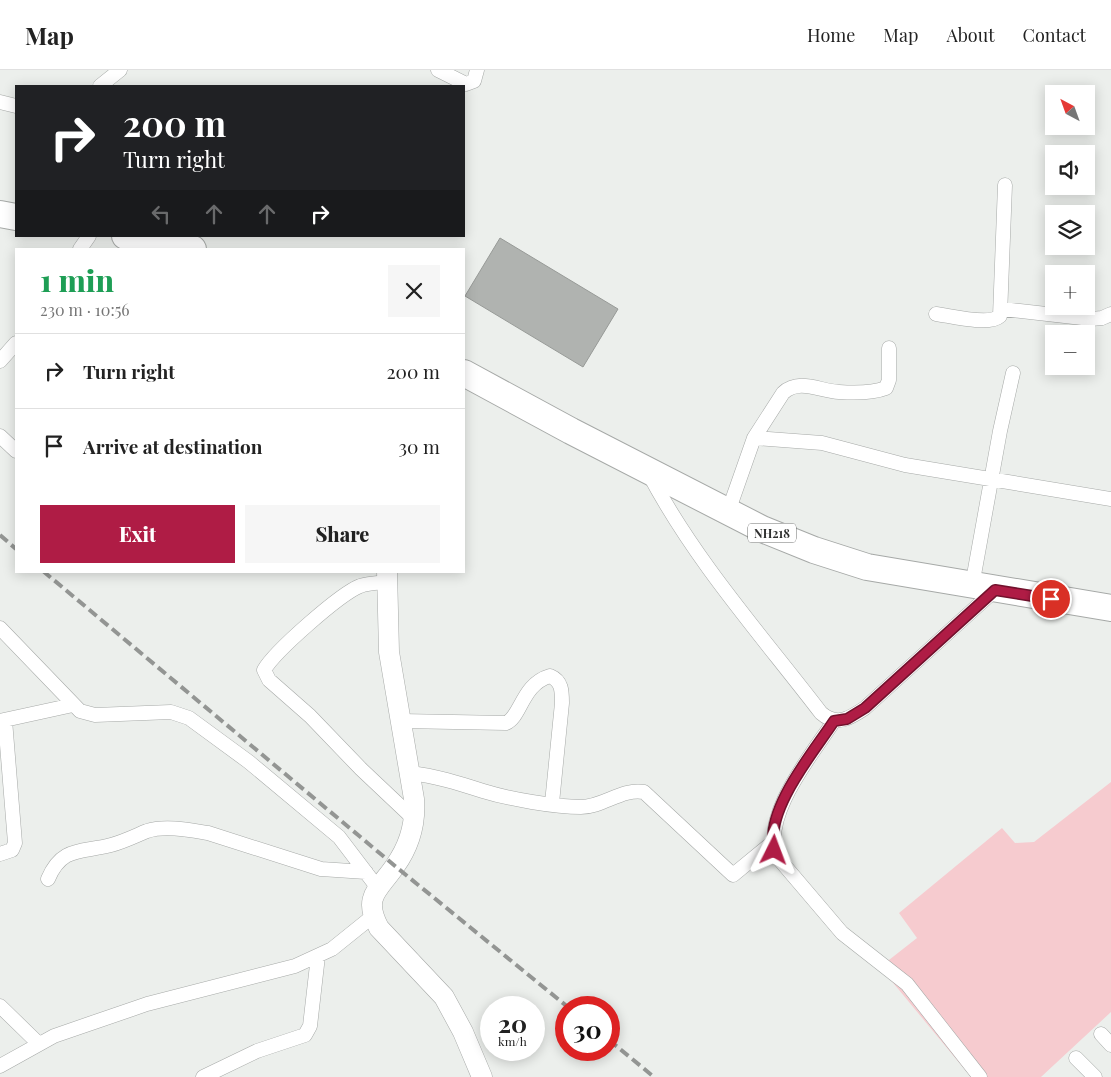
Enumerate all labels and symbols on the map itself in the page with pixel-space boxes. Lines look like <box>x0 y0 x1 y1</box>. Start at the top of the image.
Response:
north arrow <box>1045 85 1095 135</box>
road number: NH218 <box>748 523 796 542</box>
pin <box>1030 578 1072 620</box>
position arrow <box>747 823 799 875</box>
speed limit sign: 30 <box>555 996 620 1061</box>

